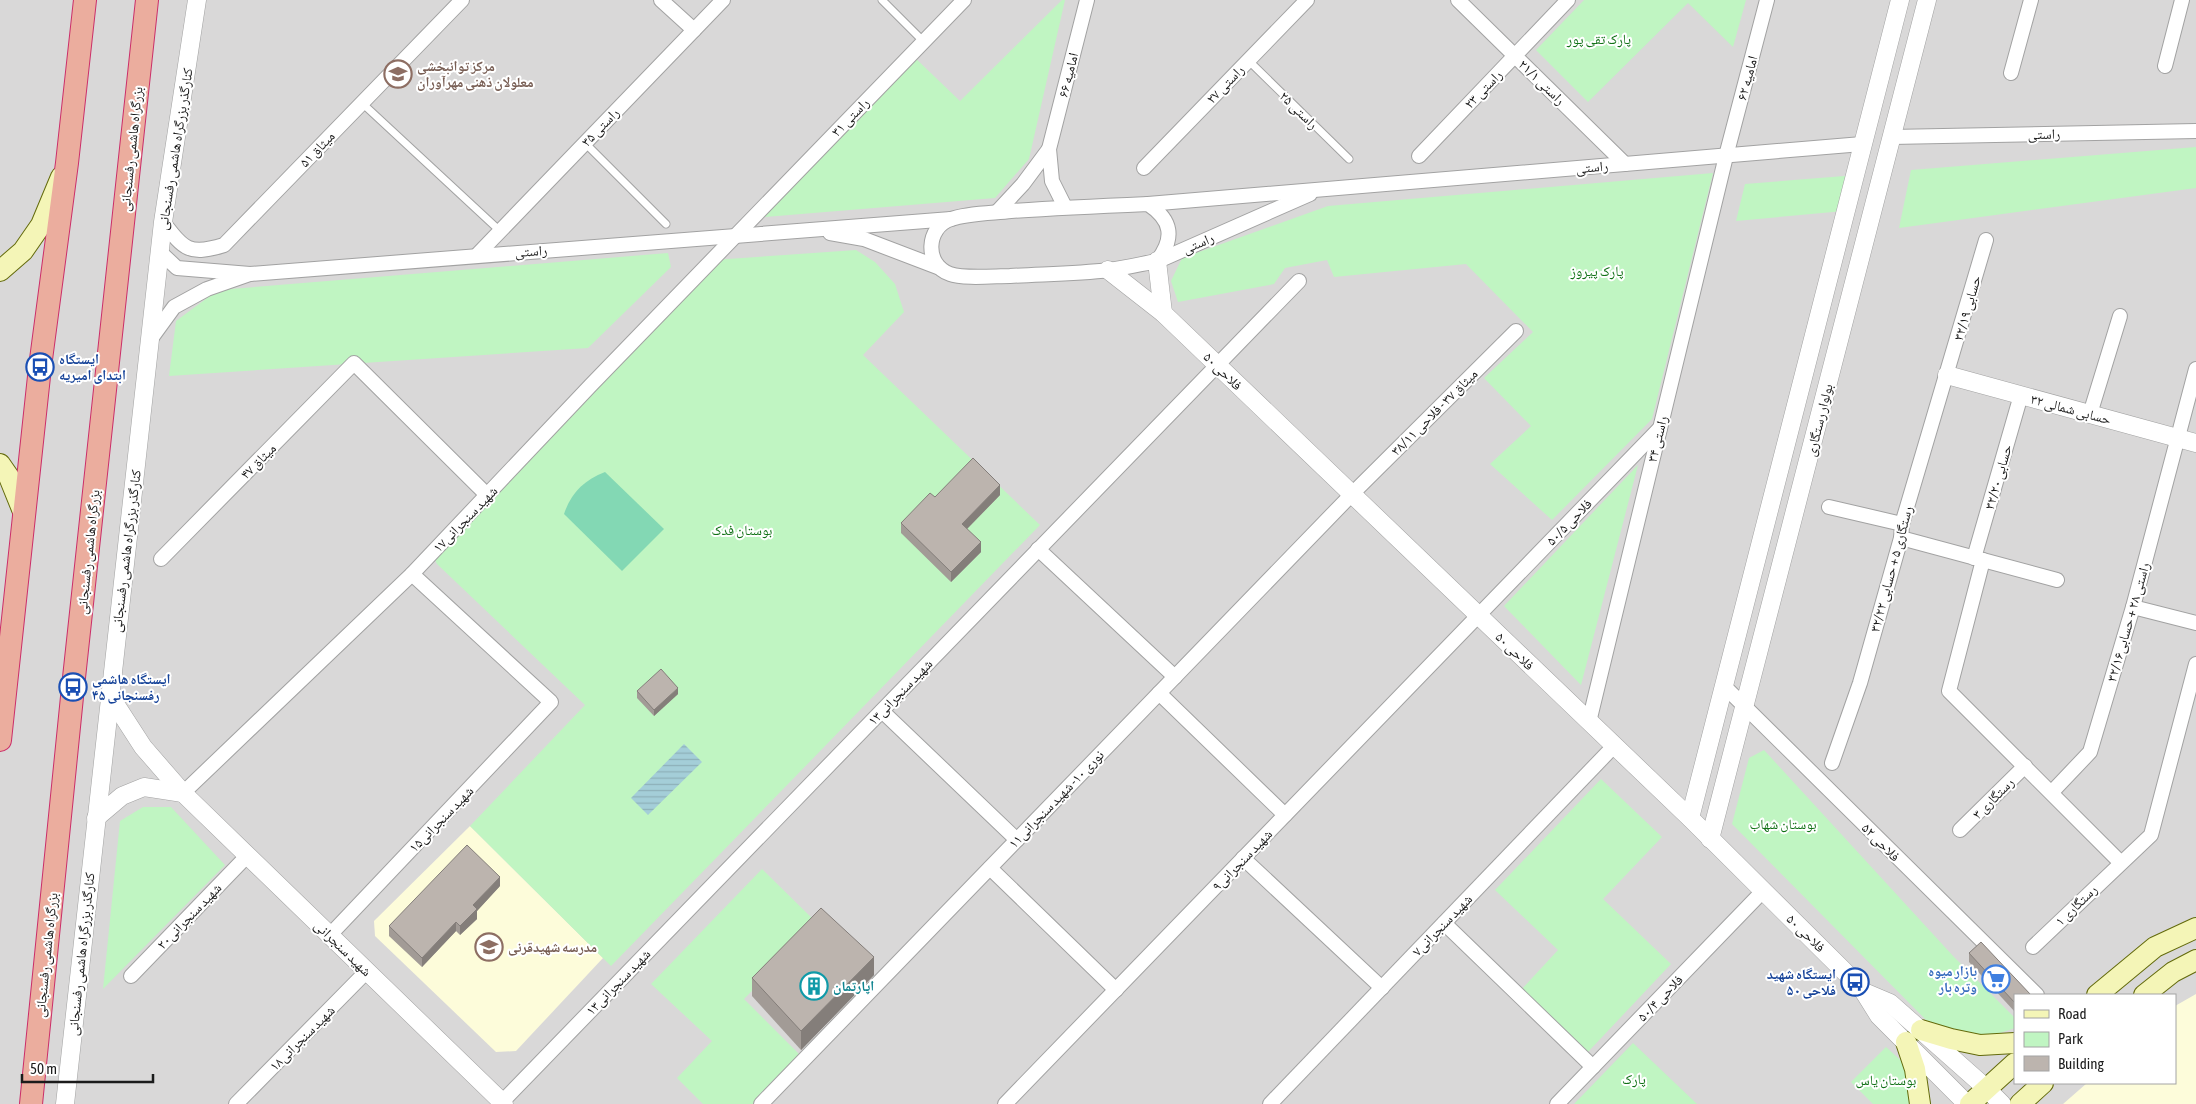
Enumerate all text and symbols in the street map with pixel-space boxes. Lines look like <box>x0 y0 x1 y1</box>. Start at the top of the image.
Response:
park label: پارک تقی پور <box>1566 31 1631 48</box>
street label: امامیه ۶۶ <box>1055 51 1081 99</box>
street label: امامیه ۶۲ <box>1733 54 1761 102</box>
street label: راستی ۲۱/۱ <box>1515 56 1568 109</box>
place label: مرکز توانبخشی معلولان ذهنی مهرآوران <box>417 58 534 91</box>
school or university icon: مرکز توانبخشی معلولان ذهنی مهرآوران <box>383 59 413 89</box>
street label: راستی ۲۷ <box>1203 61 1248 107</box>
street label: راستی ۲۳ <box>1461 66 1506 112</box>
street label: کنارگذر بزرگراه هاشمی رفسنجانی <box>154 67 197 231</box>
street label: بزرگراه هاشمی رفسنجانی <box>116 86 147 212</box>
street label: راستی ۲۵ <box>1276 88 1322 133</box>
street label: راستی ۳۱ <box>828 94 873 140</box>
street label: راستی ۳۵ <box>578 104 623 150</box>
street label: راستی <box>2028 126 2060 143</box>
street label: میثاق ۵۱ <box>296 128 339 171</box>
street label: راستی <box>1575 158 1609 177</box>
street label: راستی <box>1180 229 1217 258</box>
street label: راستی <box>514 242 548 261</box>
park label: پارک پیروز <box>1569 263 1624 280</box>
street label: حسابی ۳۲/۱۹ <box>1950 274 1985 343</box>
street label: فلاحی ۵۰ <box>1200 349 1246 394</box>
place label: ایستگاه ابتدای امیریه <box>59 351 126 384</box>
bus stop icon: ایستگاه ابتدای امیریه <box>25 352 55 382</box>
street label: میثاق ۳۷ - فلاحی ۳۸/۱۱ <box>1387 365 1481 459</box>
street label: بولوار رستگاری <box>1802 382 1837 458</box>
street label: حسابی شمالی ۳۲ <box>2029 391 2113 428</box>
street label: راستی ۳۴ <box>1644 414 1671 464</box>
street label: میثاق ۴۷ <box>237 440 280 483</box>
street label: حسابی ۳۲/۲۰ <box>1981 443 2016 512</box>
street label: کنارگذر بزرگراه هاشمی رفسنجانی <box>108 468 145 634</box>
street label: شهید سنجرانی۱۷ <box>429 483 501 556</box>
street label: بزرگراه هاشمی رفسنجانی <box>73 489 104 615</box>
street label: فلاحی ۵۰/۵ <box>1543 495 1596 549</box>
street label: رستگاری ۵ + حسابی ۳۲/۲۲ <box>1866 504 1917 634</box>
park label: بوستان فدک <box>712 522 773 539</box>
street label: راستی ۲۸ + حسابی۳۲/۱۶ <box>2103 561 2154 684</box>
street label: فلاحی ۵۰ <box>1492 629 1538 674</box>
street label: شهید سنجرانی۱۳ <box>864 656 936 729</box>
place label: ایستگاه هاشمی رفسنجانی ۴۵ <box>92 671 171 704</box>
bus stop icon: ایستگاه هاشمی رفسنجانی ۴۵ <box>58 672 88 702</box>
street label: نوری ۱۰- شهید سنجرانی۱۱ <box>1005 747 1108 852</box>
street label: رستگاری ۳ <box>1969 774 2018 823</box>
street label: شهید سنجرانی۱۵ <box>405 783 477 856</box>
park label: بوستان شهاب <box>1749 816 1817 833</box>
street label: فلاحی ۵۲ <box>1858 820 1904 865</box>
street label: شهید سنجرانی۹ <box>1209 826 1276 895</box>
street label: کنارگذر بزرگراه هاشمی رفسنجانی <box>64 871 99 1037</box>
street label: شهید سنجرانی۲۰ <box>153 880 225 953</box>
street label: رستگاری ۱ <box>2052 881 2101 930</box>
street label: شهید سنجرانی۷ <box>1409 891 1476 960</box>
street label: بزرگراه هاشمی رفسنجانی <box>31 892 62 1018</box>
street label: فلاحی ۵۰ <box>1783 911 1829 956</box>
street label: شهید سنجرانی <box>310 917 375 980</box>
school or university icon: مدرسه شهیدقرنی <box>474 932 504 962</box>
place label: مدرسه شهیدقرنی <box>508 939 597 956</box>
street label: شهید سنجرانی۱۳ <box>582 946 654 1019</box>
place label: بازار میوه وتره بار <box>1928 963 1977 996</box>
supermarket icon: بازار میوه وتره بار <box>1981 964 2011 994</box>
place label: ایستگاه شهید فلاحی ۵۰ <box>1767 966 1836 999</box>
bus stop icon: ایستگاه شهید فلاحی ۵۰ <box>1840 967 1870 997</box>
building icon: اپارتمان <box>799 971 829 1001</box>
street label: فلاحی ۵۰/۴ <box>1634 971 1687 1025</box>
place label: اپارتمان <box>833 978 874 995</box>
legend <box>2014 994 2176 1084</box>
street label: شهید سنجرانی۱۸ <box>266 1002 339 1075</box>
text: Road <box>2058 1005 2087 1022</box>
text: Park <box>2058 1030 2083 1047</box>
scale bar <box>22 1052 154 1084</box>
text: Building <box>2058 1055 2104 1072</box>
text: 50 m <box>30 1060 57 1077</box>
park label: پارک <box>1622 1071 1646 1088</box>
park label: بوستان یاس <box>1856 1072 1917 1089</box>

